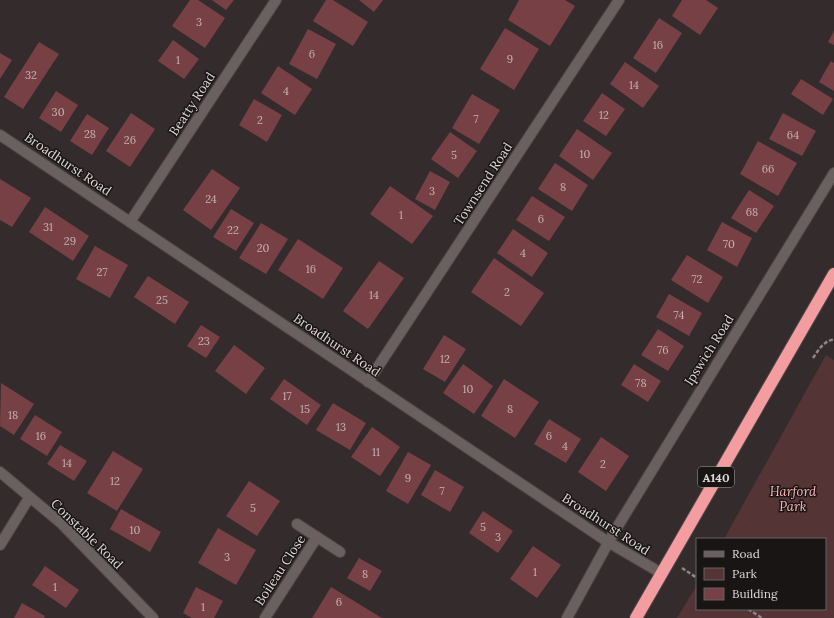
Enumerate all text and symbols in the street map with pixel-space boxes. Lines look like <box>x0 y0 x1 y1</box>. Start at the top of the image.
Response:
house number: 3 <box>196 15 202 29</box>
house number: 16 <box>653 38 663 52</box>
house number: 6 <box>309 47 315 61</box>
house number: 9 <box>507 52 513 66</box>
house number: 1 <box>176 53 180 67</box>
house number: 32 <box>25 68 37 82</box>
street label: Beatty Road <box>165 69 219 139</box>
house number: 14 <box>629 78 639 92</box>
house number: 4 <box>283 84 289 98</box>
house number: 30 <box>52 105 65 119</box>
house number: 12 <box>599 108 609 122</box>
house number: 7 <box>473 112 479 126</box>
house number: 2 <box>257 113 263 127</box>
house number: 28 <box>84 127 96 141</box>
house number: 64 <box>787 128 799 142</box>
street label: Broadhurst Road <box>21 129 115 200</box>
house number: 26 <box>124 133 136 147</box>
street label: Townsend Road <box>450 139 516 229</box>
house number: 10 <box>580 147 591 161</box>
house number: 5 <box>451 148 457 162</box>
house number: 66 <box>762 162 774 176</box>
house number: 8 <box>560 180 566 194</box>
house number: 3 <box>429 184 435 198</box>
house number: 24 <box>205 192 217 206</box>
house number: 68 <box>746 205 758 219</box>
house number: 1 <box>399 208 403 222</box>
house number: 6 <box>538 212 544 226</box>
house number: 31 <box>43 220 53 234</box>
house number: 22 <box>227 223 239 237</box>
house number: 29 <box>64 234 76 248</box>
house number: 70 <box>723 237 735 251</box>
house number: 20 <box>257 241 270 255</box>
house number: 4 <box>520 246 526 260</box>
house number: 16 <box>306 262 316 276</box>
house number: 27 <box>97 265 107 279</box>
house number: 72 <box>692 272 703 286</box>
house number: 2 <box>504 285 510 299</box>
house number: 14 <box>369 288 379 302</box>
house number: 25 <box>156 293 168 307</box>
house number: 74 <box>674 308 684 322</box>
street label: Broadhurst Road <box>290 310 384 381</box>
street label: Ipswich Road <box>681 311 738 389</box>
house number: 23 <box>198 334 210 348</box>
house number: 76 <box>657 343 669 357</box>
house number: 12 <box>440 352 450 366</box>
house number: 78 <box>635 376 647 390</box>
house number: 10 <box>463 382 474 396</box>
house number: 17 <box>282 389 292 403</box>
house number: 15 <box>300 402 310 416</box>
house number: 8 <box>507 402 513 416</box>
house number: 18 <box>8 408 18 422</box>
house number: 13 <box>336 420 346 434</box>
house number: 16 <box>36 429 46 443</box>
house number: 6 <box>546 429 552 443</box>
house number: 4 <box>562 439 568 453</box>
house number: 11 <box>372 445 380 459</box>
house number: 14 <box>62 456 72 470</box>
house number: 2 <box>600 457 606 471</box>
road number: A140 <box>698 467 734 487</box>
house number: 9 <box>405 471 411 485</box>
house number: 12 <box>110 474 120 488</box>
park label: Harford Park <box>770 483 817 515</box>
house number: 7 <box>439 484 445 498</box>
street label: Broadhurst Road <box>559 489 653 559</box>
street label: Constable Road <box>47 495 127 573</box>
house number: 5 <box>250 501 256 515</box>
house number: 5 <box>480 520 486 534</box>
house number: 10 <box>130 523 141 537</box>
house number: 3 <box>495 530 501 544</box>
street label: Boileau Close <box>251 531 309 609</box>
legend <box>696 538 826 610</box>
text: Road <box>732 546 760 561</box>
house number: 3 <box>224 550 230 564</box>
house number: 1 <box>533 565 537 579</box>
text: Park <box>732 566 758 581</box>
house number: 8 <box>362 567 368 581</box>
house number: 1 <box>53 580 57 594</box>
text: Building <box>732 586 778 601</box>
house number: 6 <box>336 595 342 609</box>
house number: 1 <box>201 600 205 614</box>

